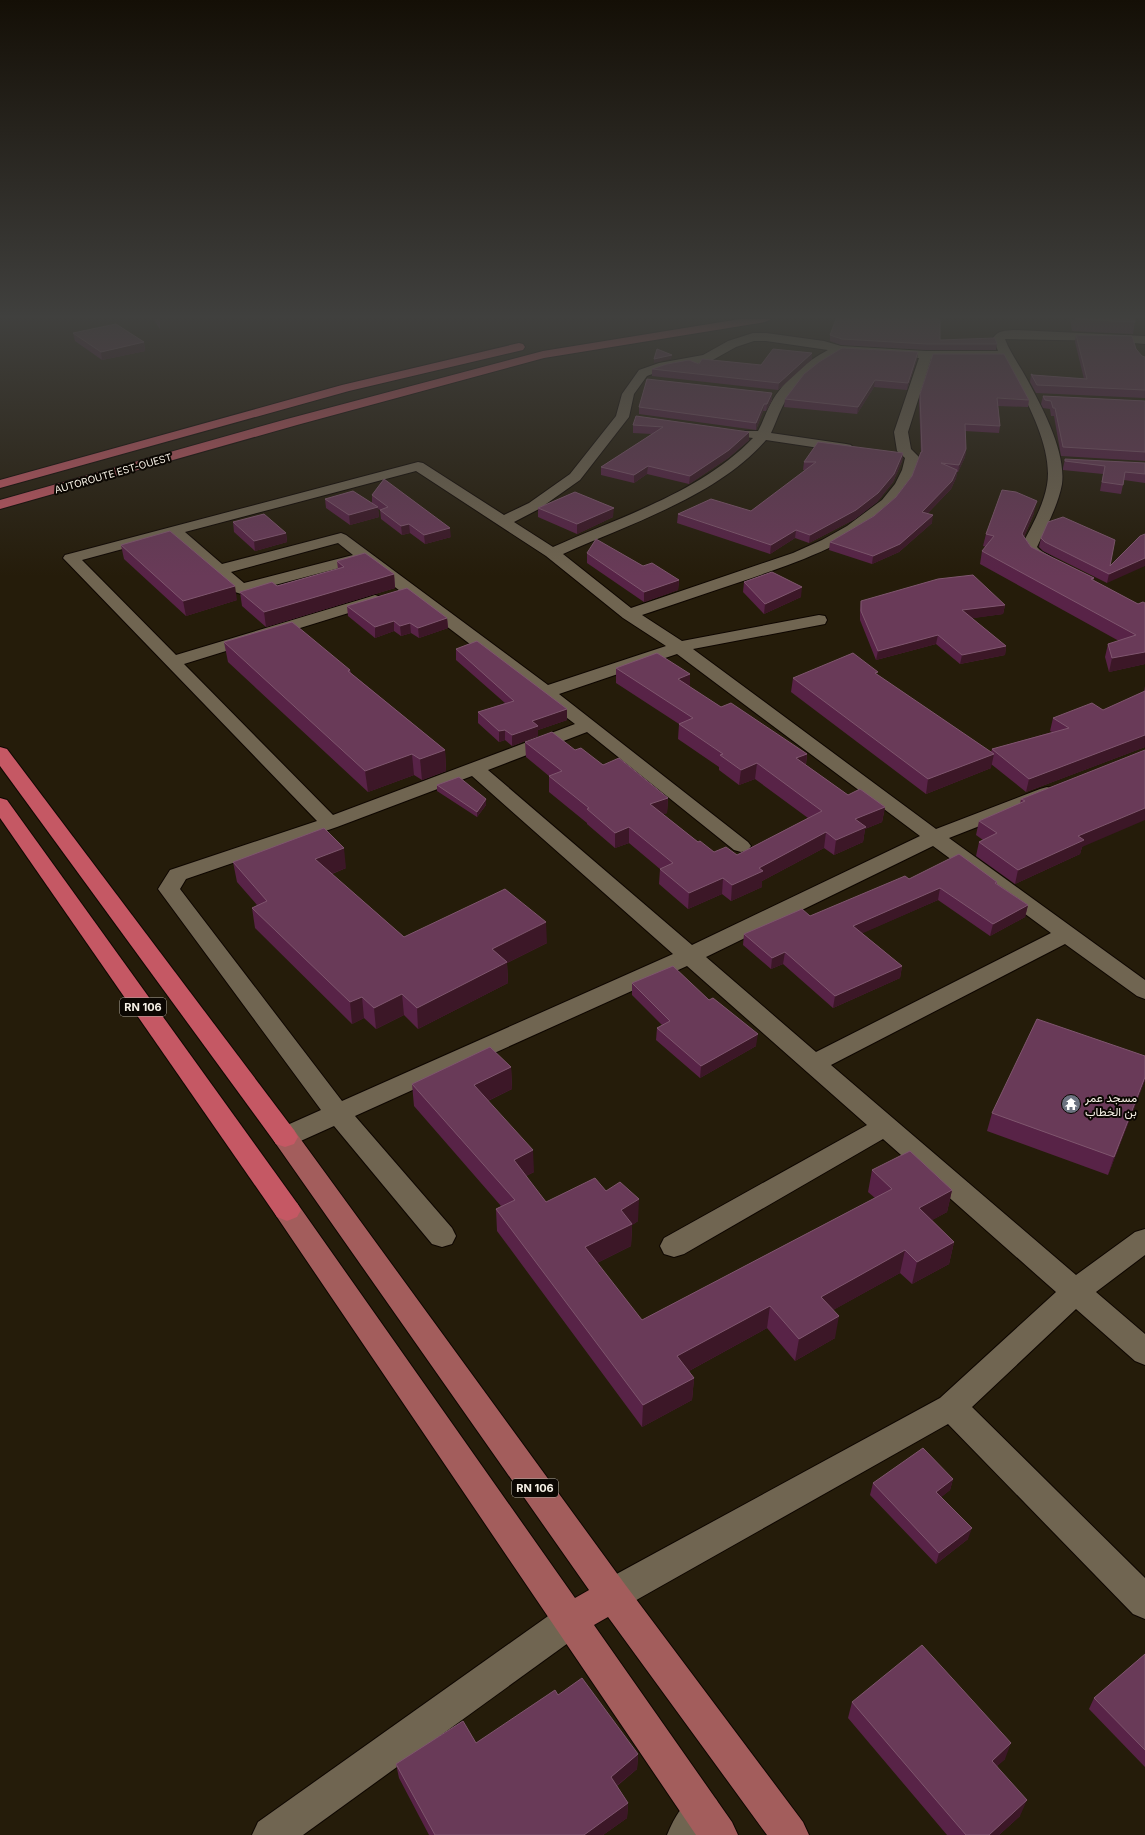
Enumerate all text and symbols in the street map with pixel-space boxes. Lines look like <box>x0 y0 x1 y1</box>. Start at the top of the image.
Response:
street label: AUTOROUTE EST-OUEST <box>53 450 173 496</box>
road number: RN 106 <box>120 998 166 1016</box>
place label: مسجد عمر بن الخطاب <box>1084 1090 1137 1120</box>
temple icon: مسجد عمر بن الخطاب <box>1060 1093 1082 1115</box>
road number: RN 106 <box>512 1479 558 1497</box>

